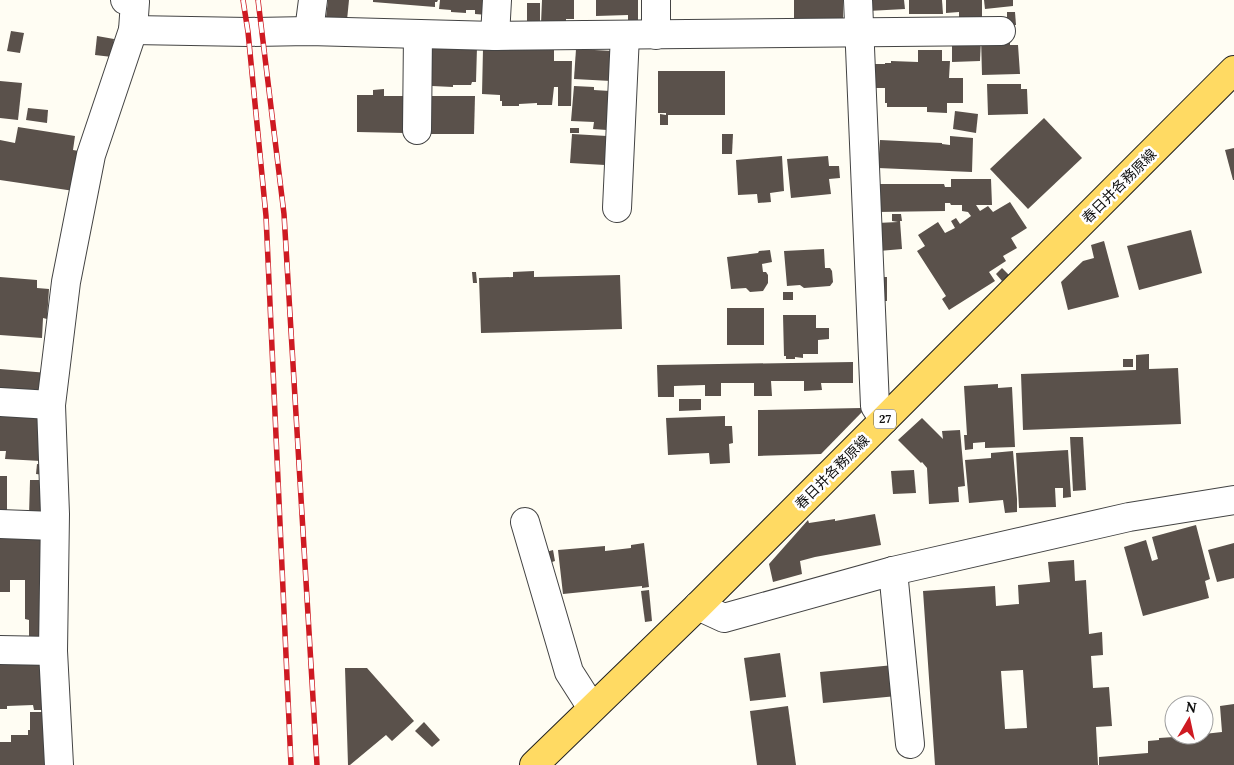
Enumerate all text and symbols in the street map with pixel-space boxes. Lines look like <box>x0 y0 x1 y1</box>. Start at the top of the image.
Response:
street label: 春日井各務原線 <box>1078 145 1160 227</box>
road number: 27 <box>874 409 896 428</box>
street label: 春日井各務原線 <box>791 431 873 513</box>
north arrow <box>1164 695 1214 745</box>
text: N <box>1184 697 1198 717</box>

